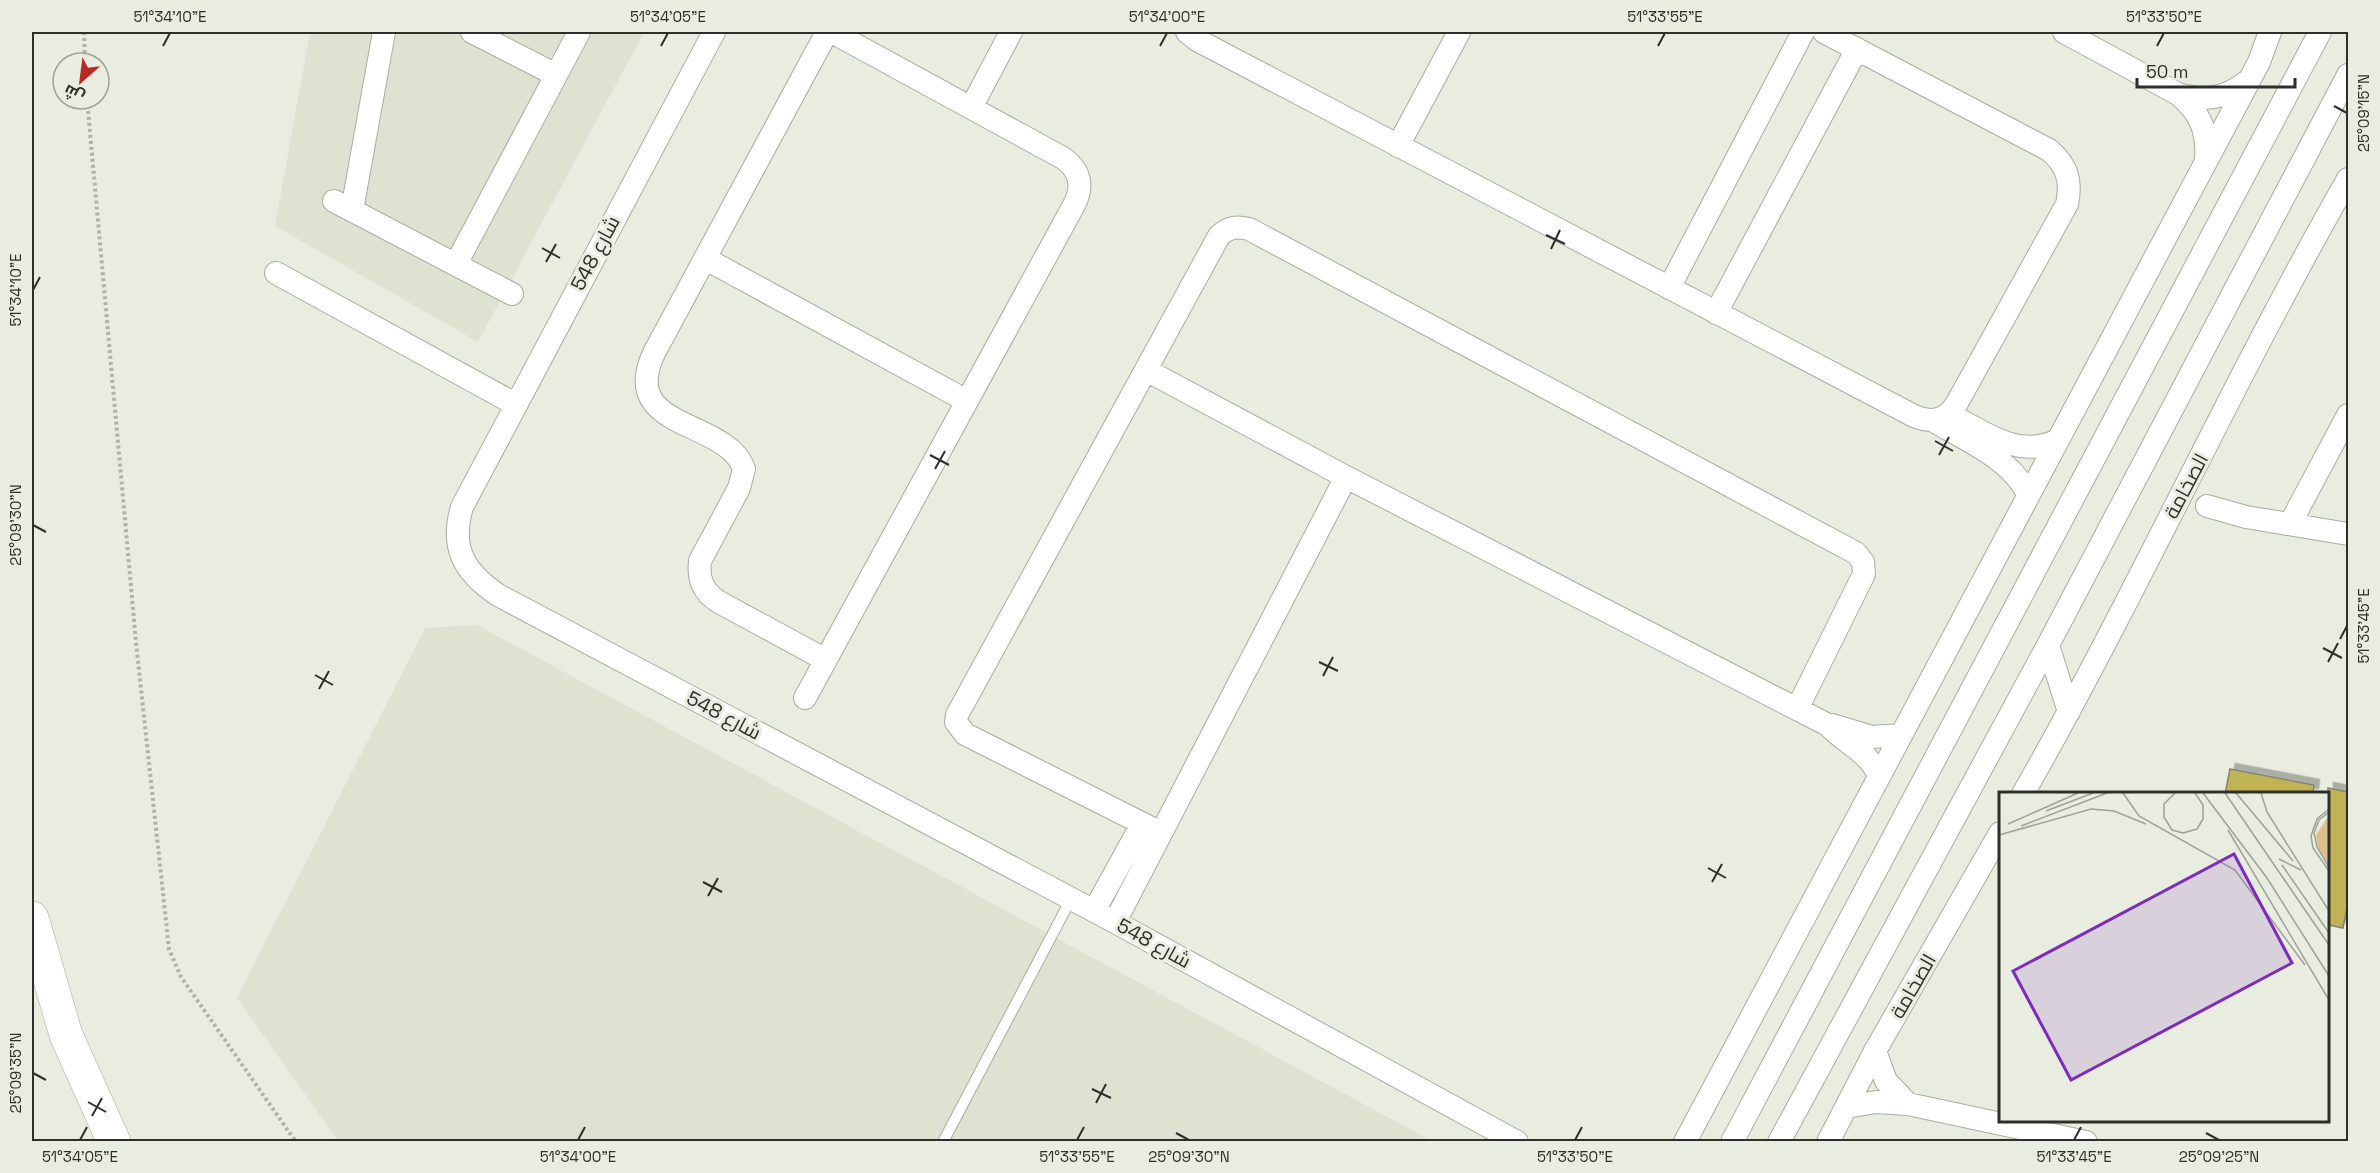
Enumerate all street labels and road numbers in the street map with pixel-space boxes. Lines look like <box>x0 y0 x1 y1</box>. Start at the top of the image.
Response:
street label: شارع 548 <box>565 211 626 295</box>
street label: الصخامة <box>2158 449 2214 523</box>
street label: شارع 548 <box>682 685 766 746</box>
street label: شارع 548 <box>1112 912 1196 975</box>
street label: الصخامة <box>1884 949 1942 1023</box>

